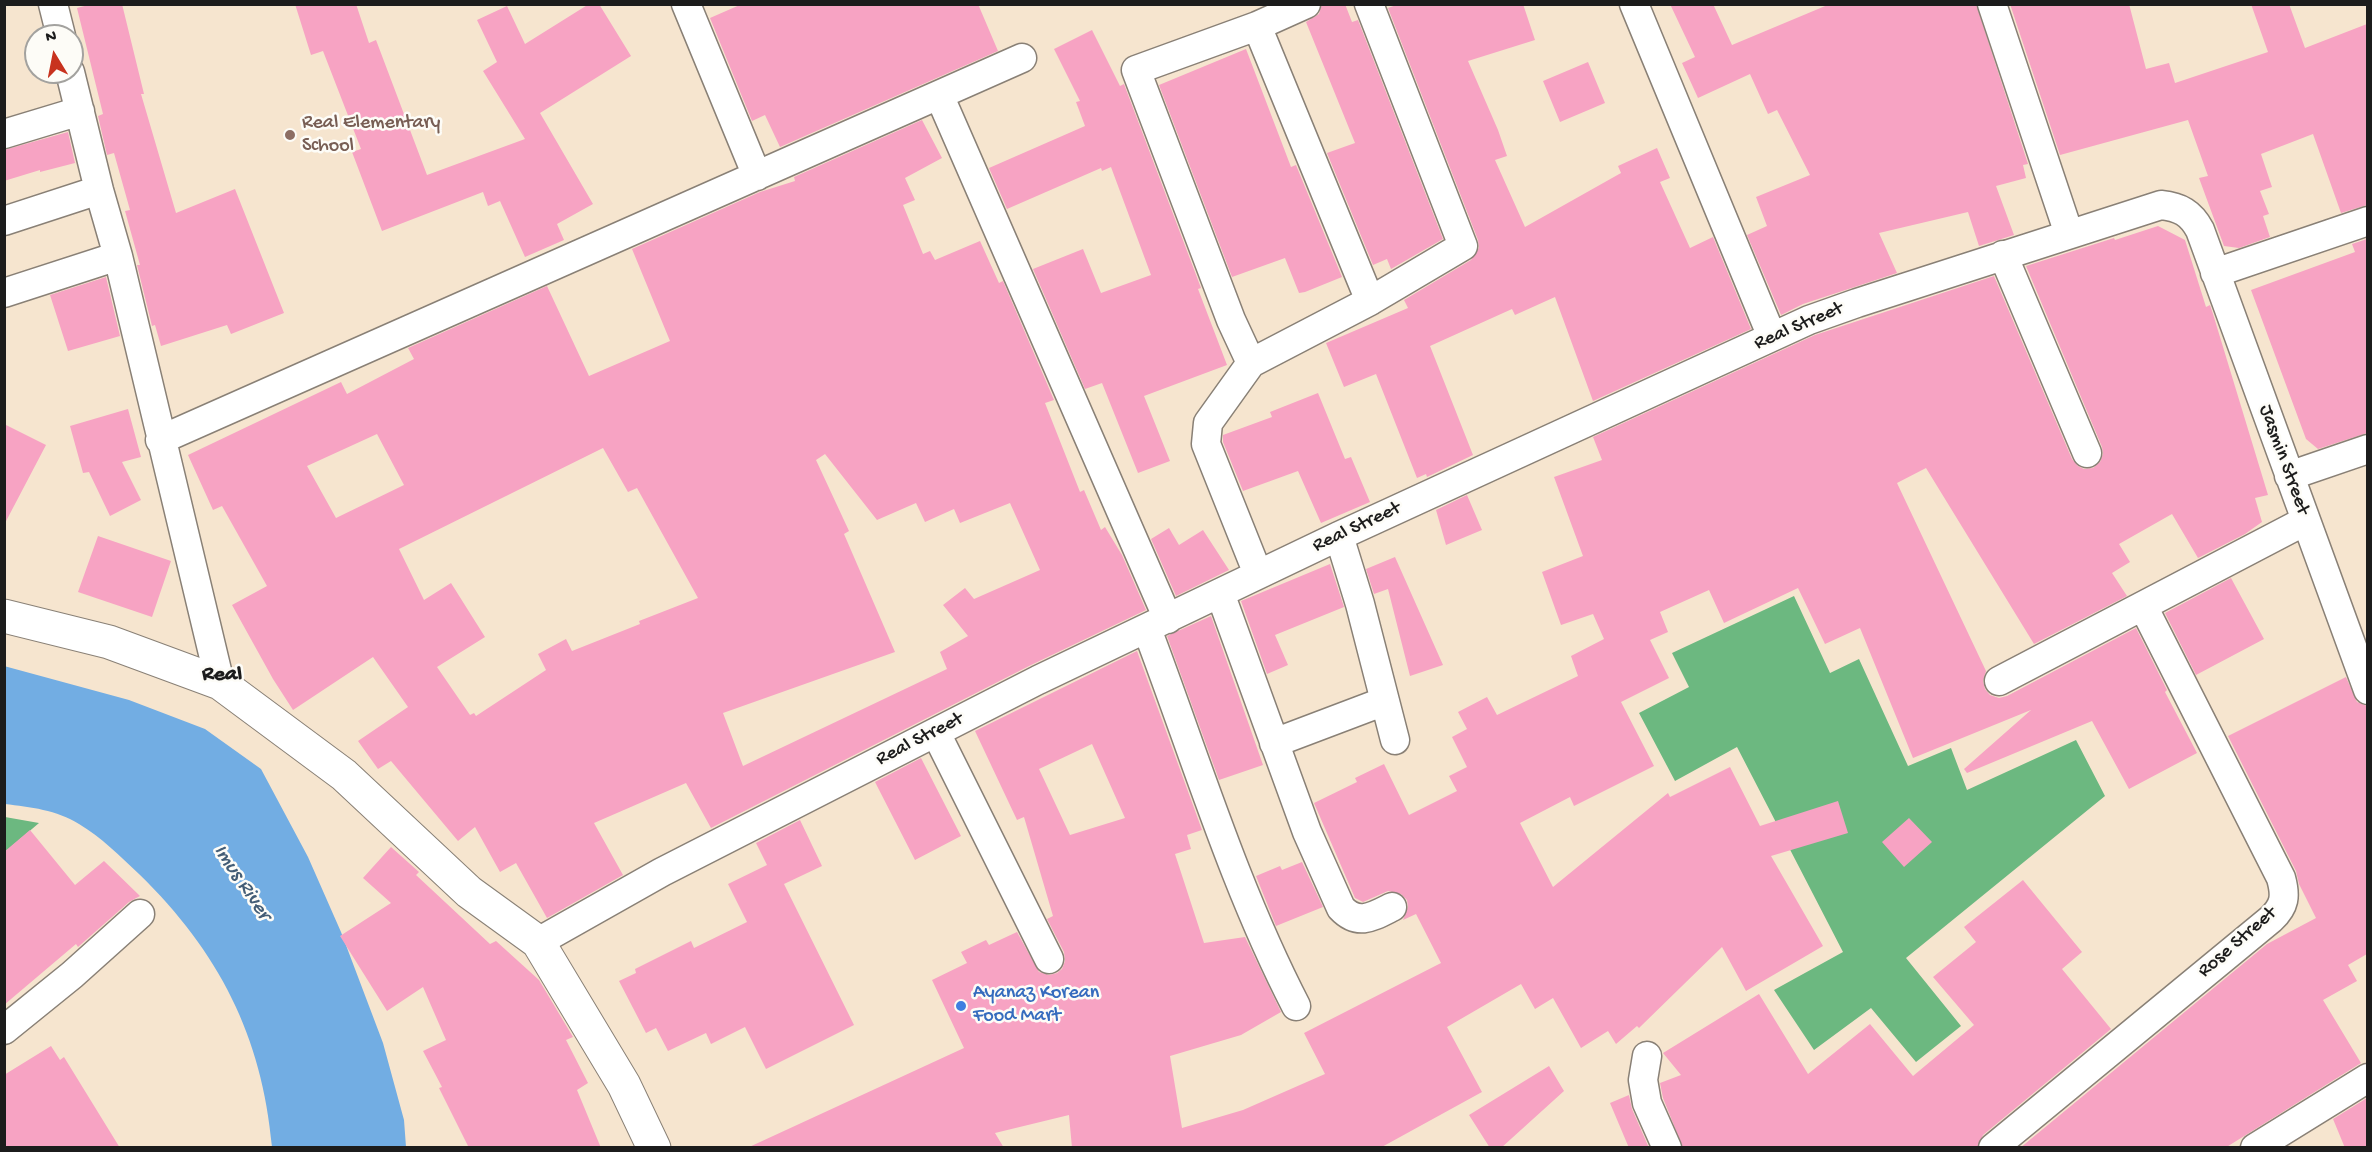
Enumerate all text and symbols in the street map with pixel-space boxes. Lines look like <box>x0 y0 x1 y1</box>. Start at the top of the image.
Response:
north arrow <box>24 24 84 84</box>
text: N <box>44 27 58 48</box>
place label: Real Elementary School <box>302 112 440 159</box>
marker: Real Elementary School <box>283 128 297 142</box>
street label: Real Street <box>1751 298 1847 356</box>
street label: Jasmin Street <box>2252 402 2314 518</box>
street label: Real Street <box>1309 497 1405 559</box>
district label: Real <box>202 663 242 689</box>
street label: Real Street <box>873 708 967 772</box>
water label: Imus River <box>207 840 275 926</box>
street label: Rose Street <box>2194 902 2282 984</box>
place label: Ayanaz Korean Food Mart <box>973 982 1099 1029</box>
marker: Ayanaz Korean Food Mart <box>954 999 968 1013</box>

